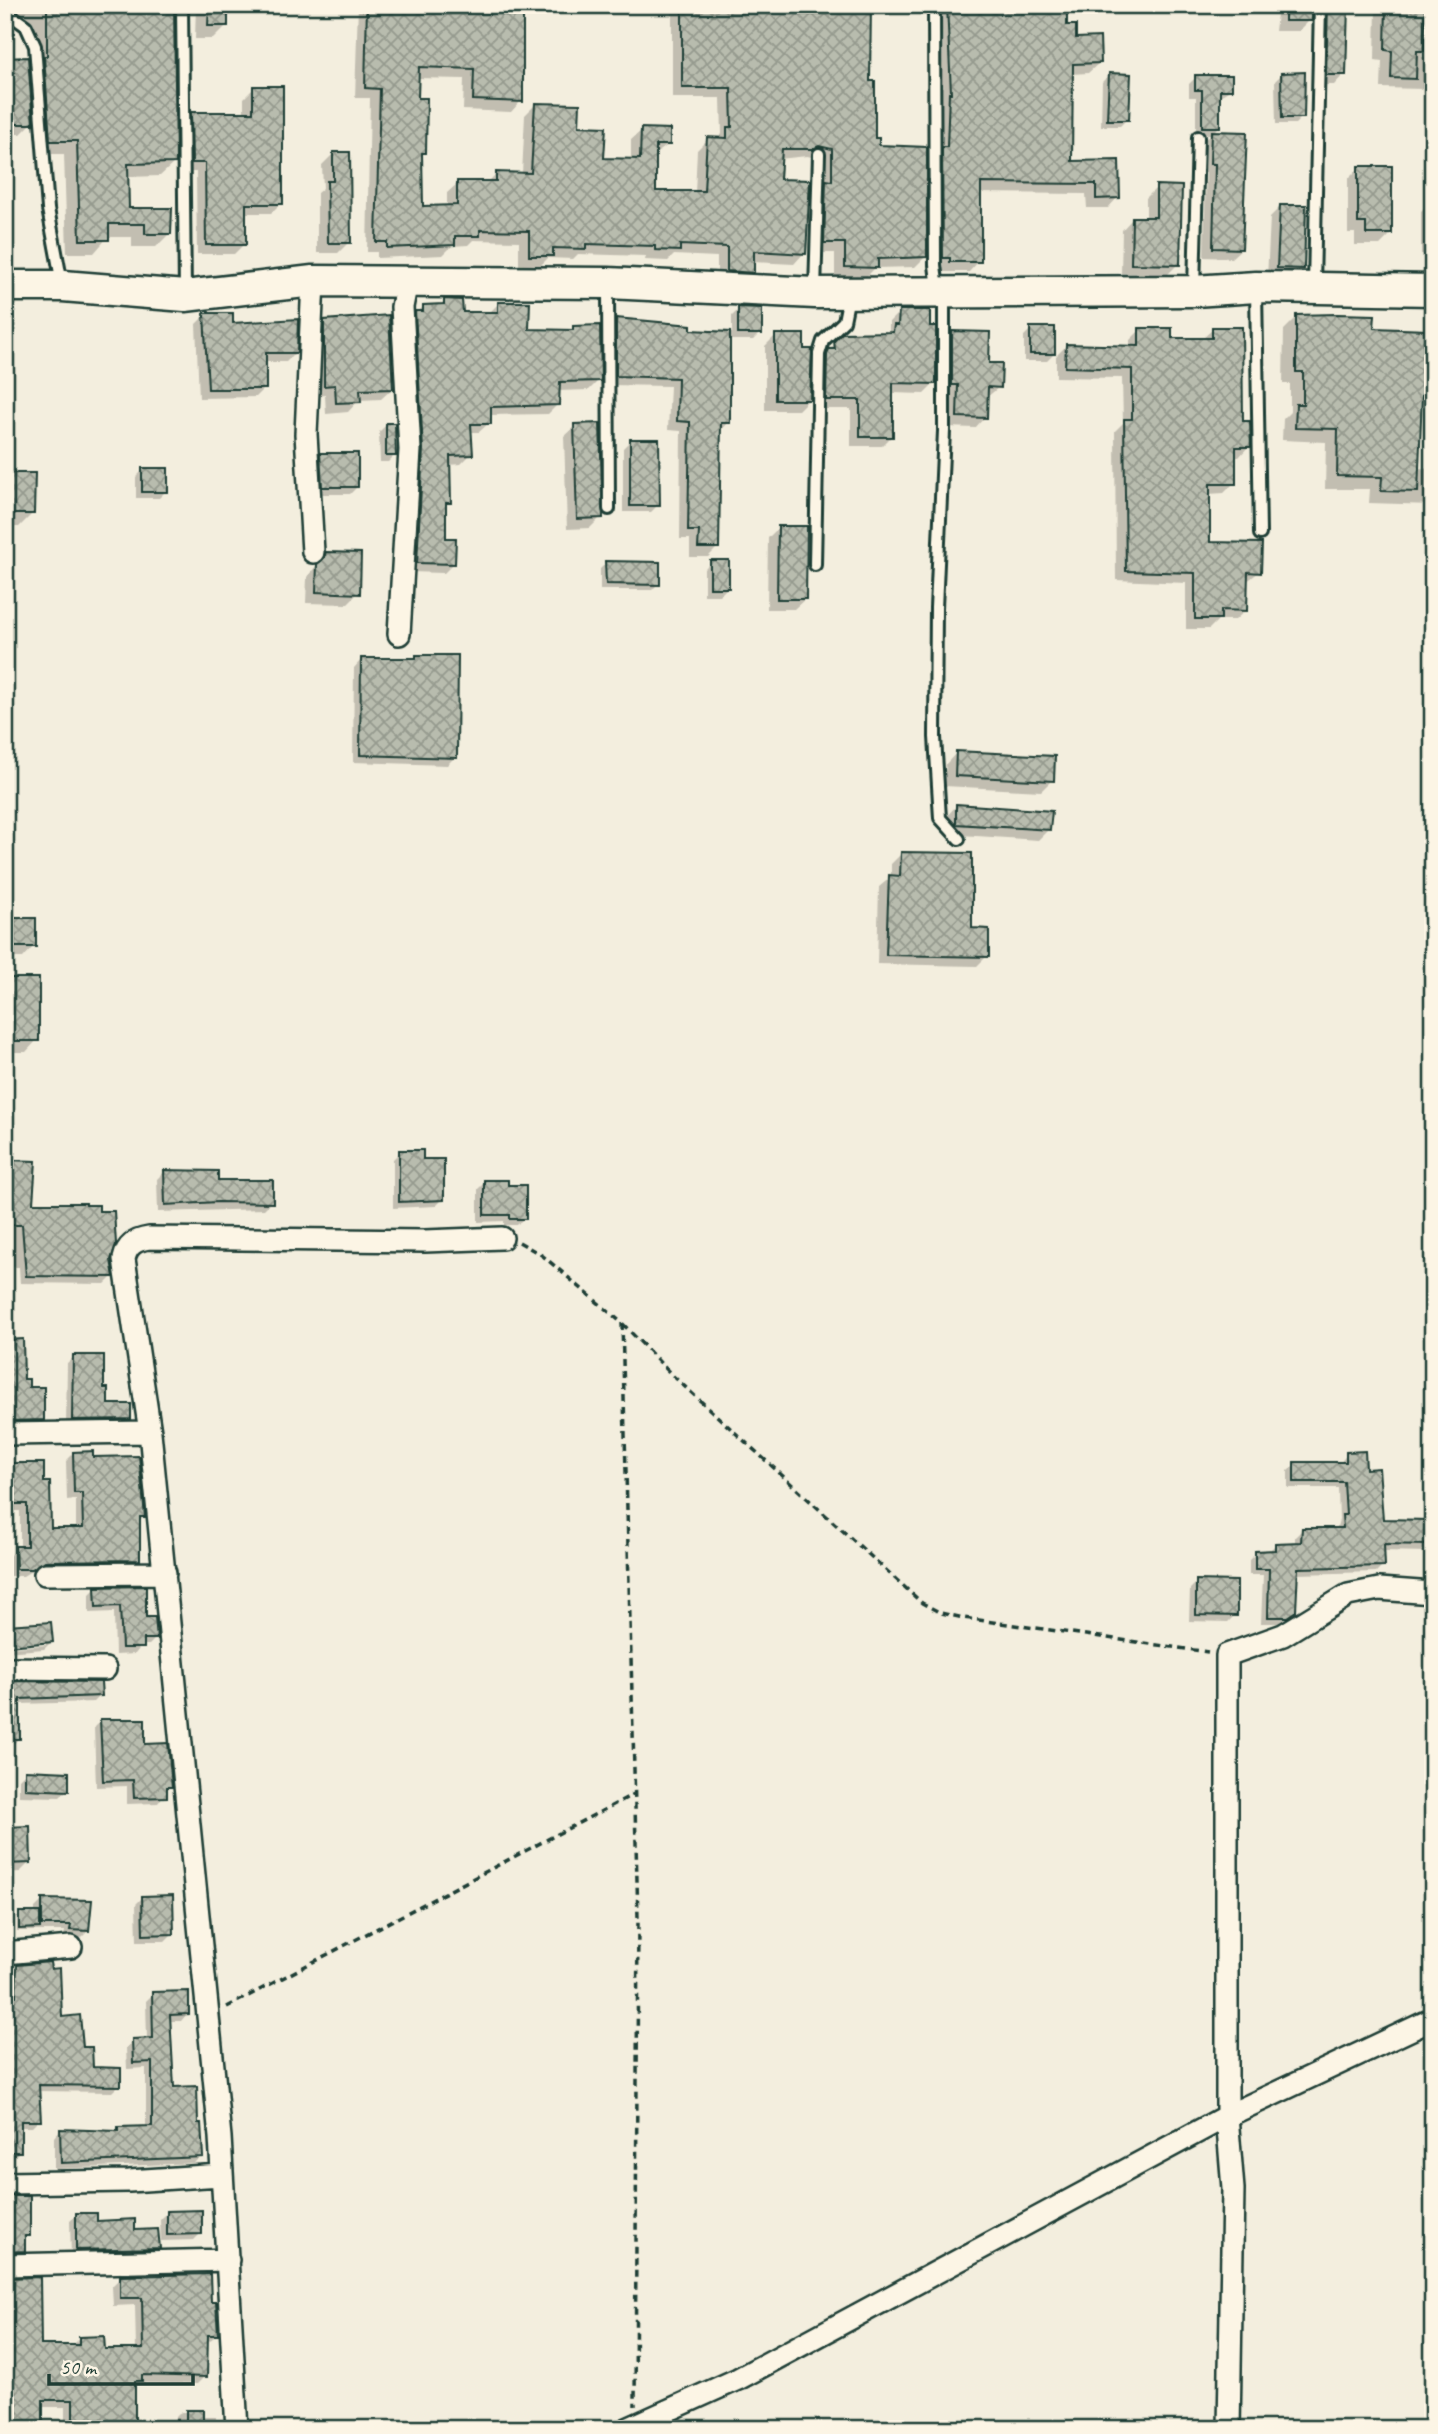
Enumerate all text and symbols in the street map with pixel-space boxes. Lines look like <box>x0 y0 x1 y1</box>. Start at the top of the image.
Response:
scale bar <box>49 2343 192 2387</box>
text: 50 m <box>60 2354 98 2380</box>

